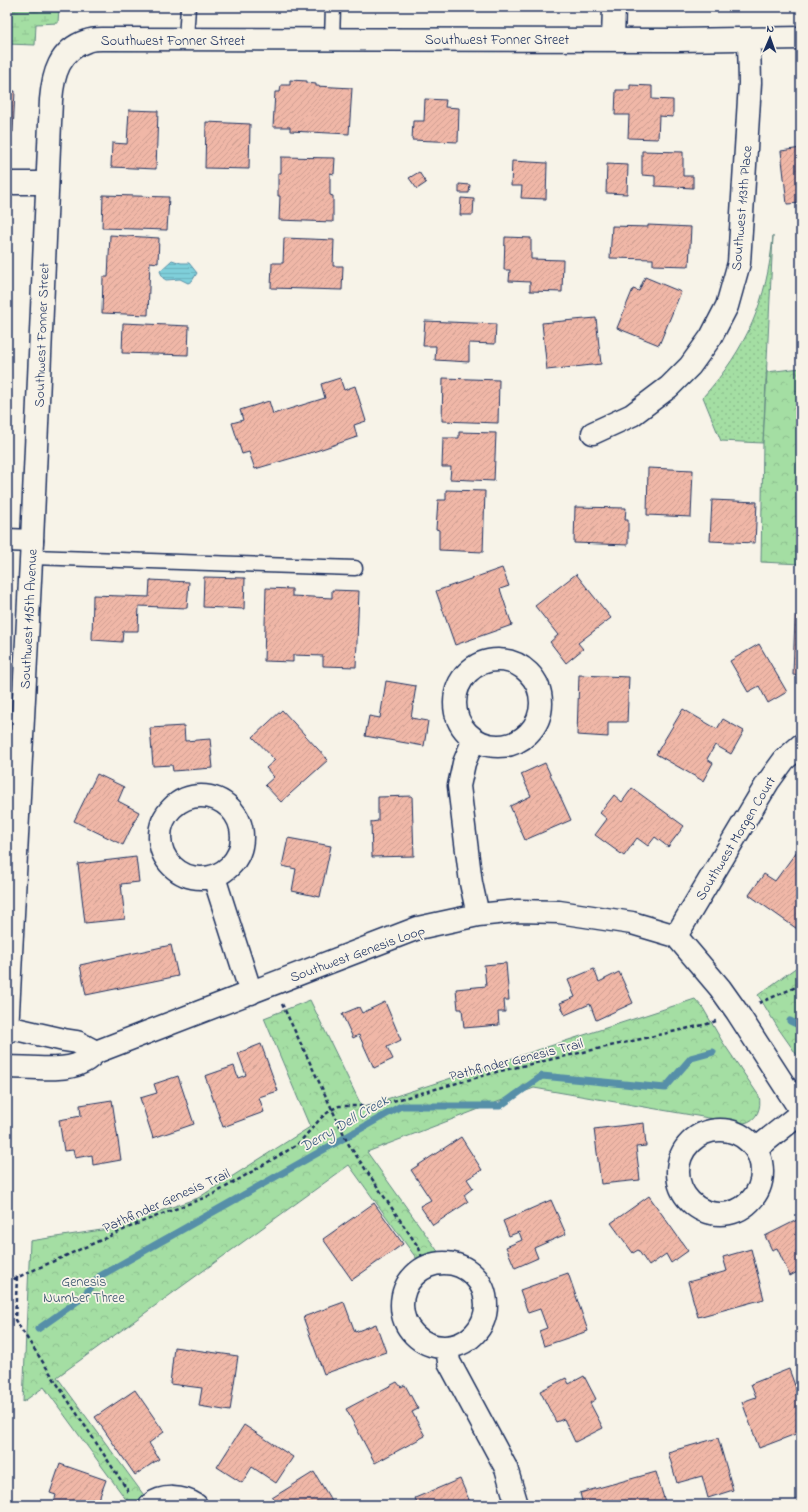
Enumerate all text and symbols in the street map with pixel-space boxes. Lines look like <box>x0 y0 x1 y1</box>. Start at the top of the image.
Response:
north arrow <box>750 18 790 58</box>
text: N <box>766 21 774 37</box>
street label: Southwest Fonner Street <box>425 30 570 51</box>
street label: Southwest Fonner Street <box>101 31 246 52</box>
street label: Southwest 113th Place <box>727 144 758 272</box>
street label: Southwest Fonner Street <box>29 262 56 408</box>
street label: Southwest 115th Avenue <box>15 548 44 690</box>
street label: Southwest Morgen Court <box>691 772 783 905</box>
street label: Southwest Genesis Loop <box>287 920 428 989</box>
street label: Pathfinder Genesis Trail <box>447 1034 586 1087</box>
water label: Derry Dell Creek <box>296 1089 394 1159</box>
street label: Pathfinder Genesis Trail <box>100 1164 234 1239</box>
park label: Genesis Number Three <box>43 1272 125 1309</box>

